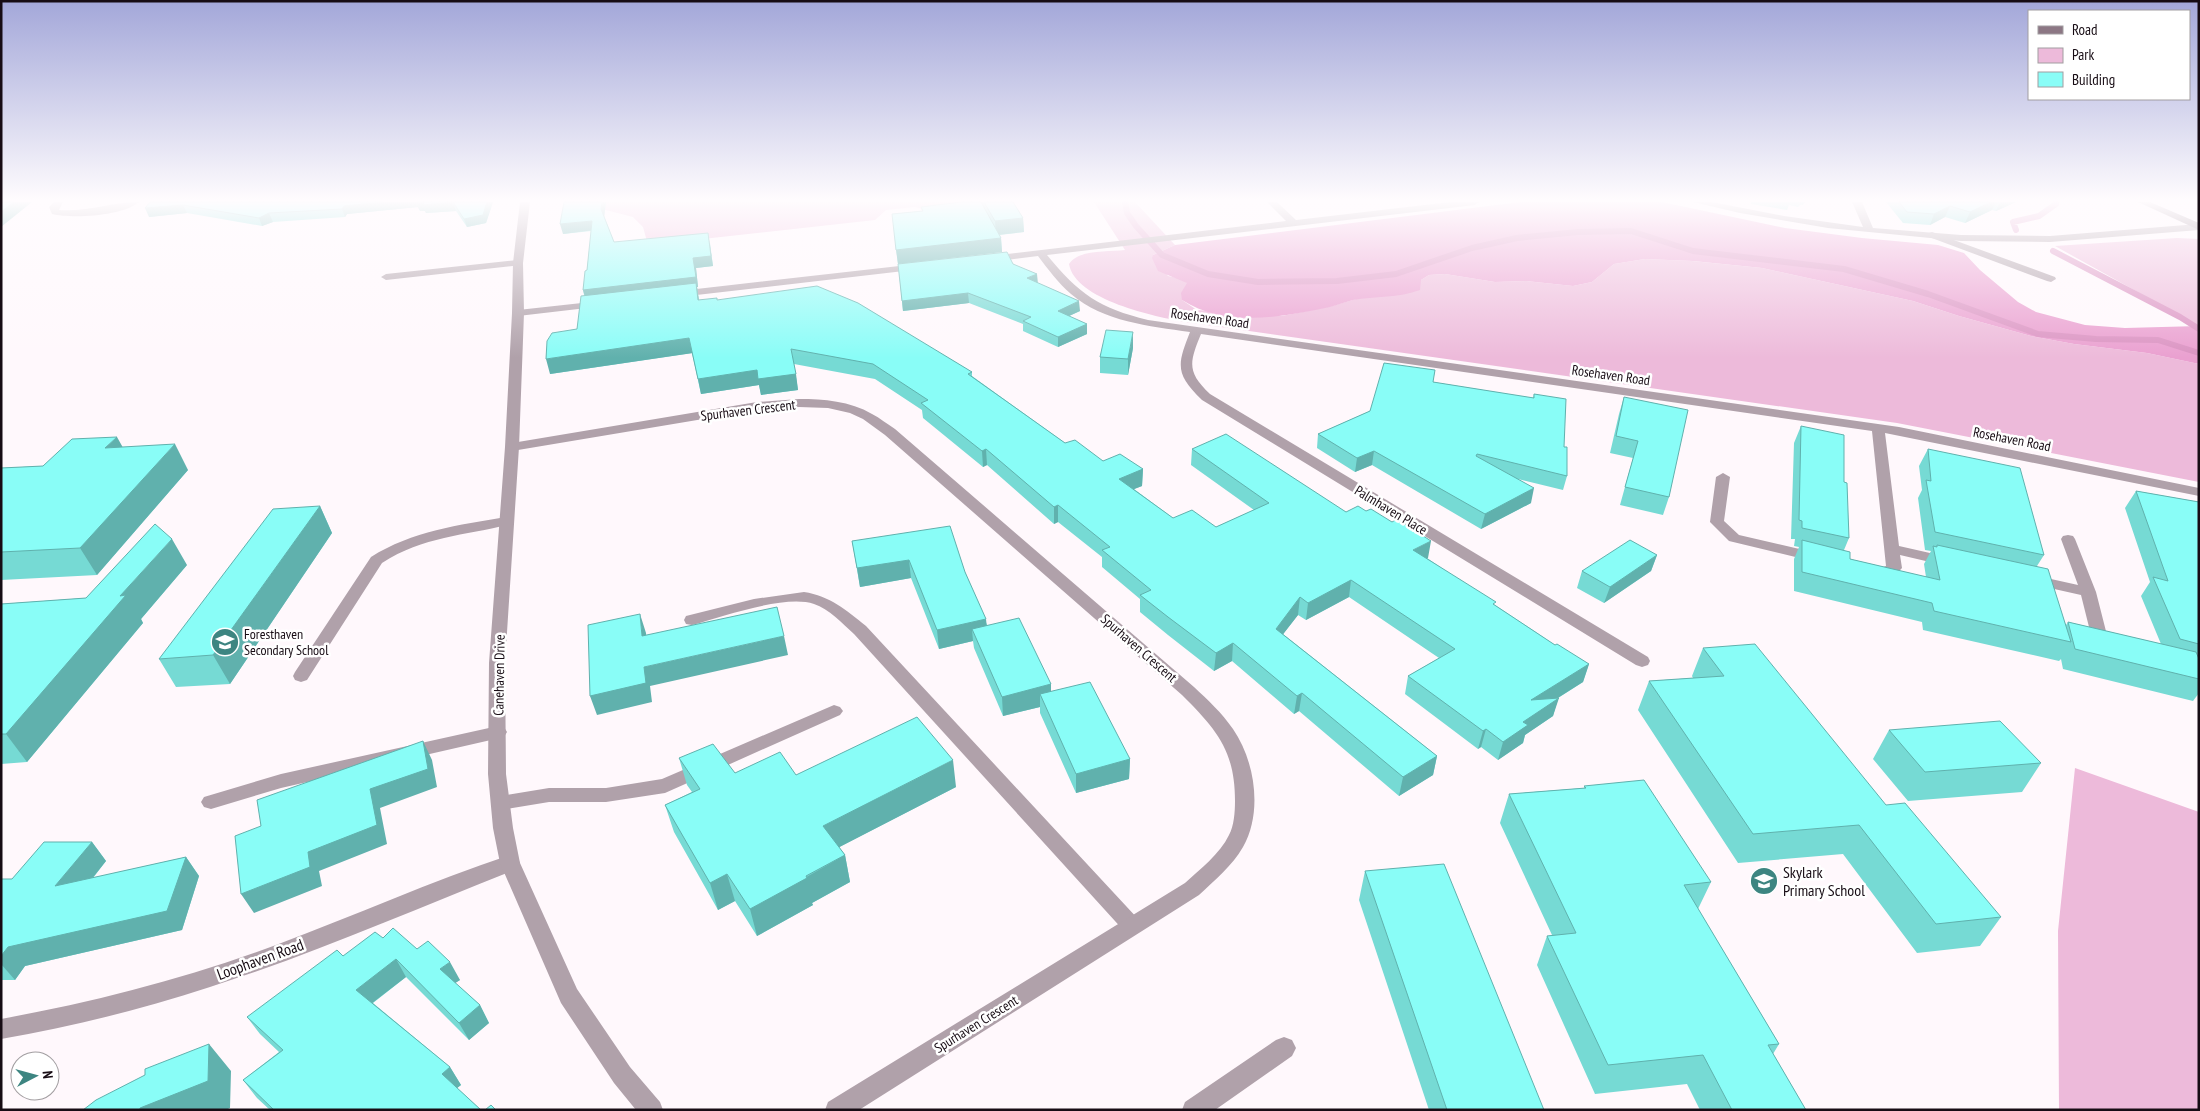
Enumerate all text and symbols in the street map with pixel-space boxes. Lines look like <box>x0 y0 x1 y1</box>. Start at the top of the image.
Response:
legend <box>2028 10 2190 100</box>
text: Road <box>2072 20 2098 39</box>
text: Park <box>2072 45 2094 64</box>
text: Building <box>2072 70 2115 89</box>
street label: Rosehaven Road <box>1170 304 1250 332</box>
street label: Rosehaven Road <box>1571 361 1651 389</box>
street label: Spurhaven Crescent <box>700 395 796 425</box>
street label: Rosehaven Road <box>1972 423 2052 455</box>
street label: Palmhaven Place <box>1351 481 1431 539</box>
street label: Spurhaven Crescent <box>1097 610 1181 686</box>
place label: Foresthaven Secondary School <box>244 625 329 659</box>
school or university icon: Foresthaven Secondary School <box>210 627 240 657</box>
street label: Canehaven Drive <box>489 634 509 716</box>
place label: Skylark Primary School <box>1783 862 1865 900</box>
school or university icon: Skylark Primary School <box>1749 866 1779 896</box>
street label: Loophaven Road <box>214 934 306 984</box>
street label: Spurhaven Crescent <box>931 991 1021 1057</box>
north arrow <box>10 1051 60 1101</box>
text: N <box>39 1070 57 1079</box>

